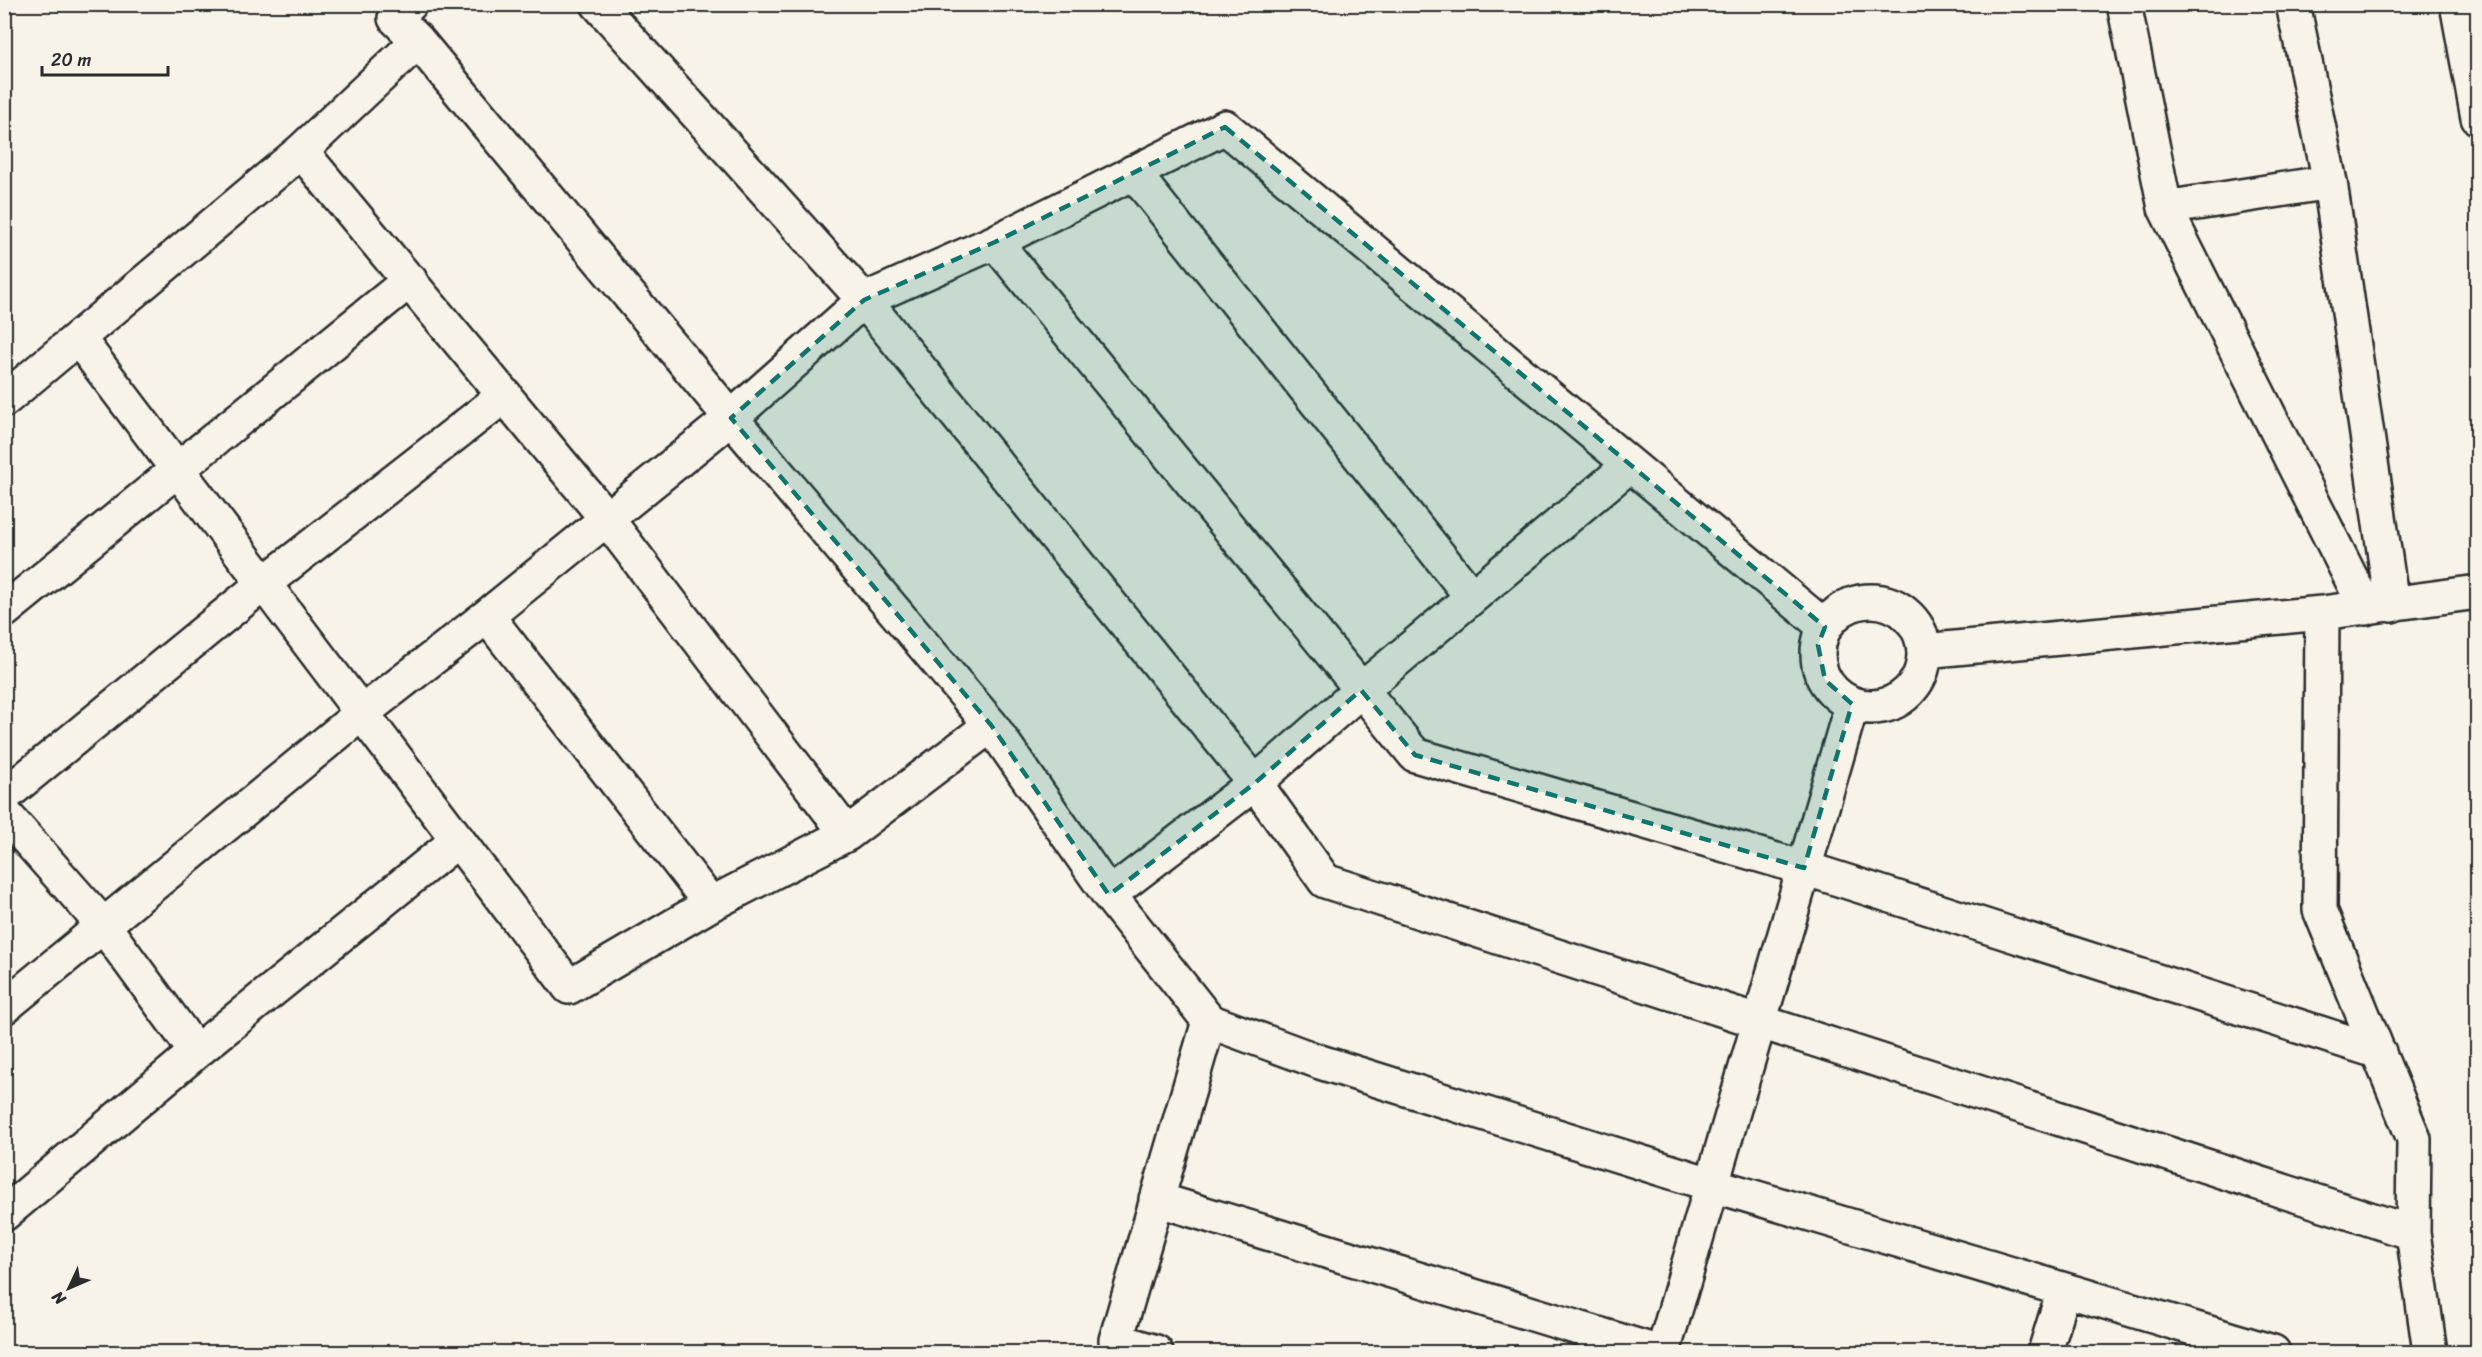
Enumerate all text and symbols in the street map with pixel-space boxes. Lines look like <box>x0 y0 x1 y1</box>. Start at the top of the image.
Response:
scale bar <box>42 39 168 77</box>
text: 20 m <box>51 44 91 76</box>
north arrow <box>39 1258 99 1318</box>
text: N <box>44 1283 74 1313</box>

